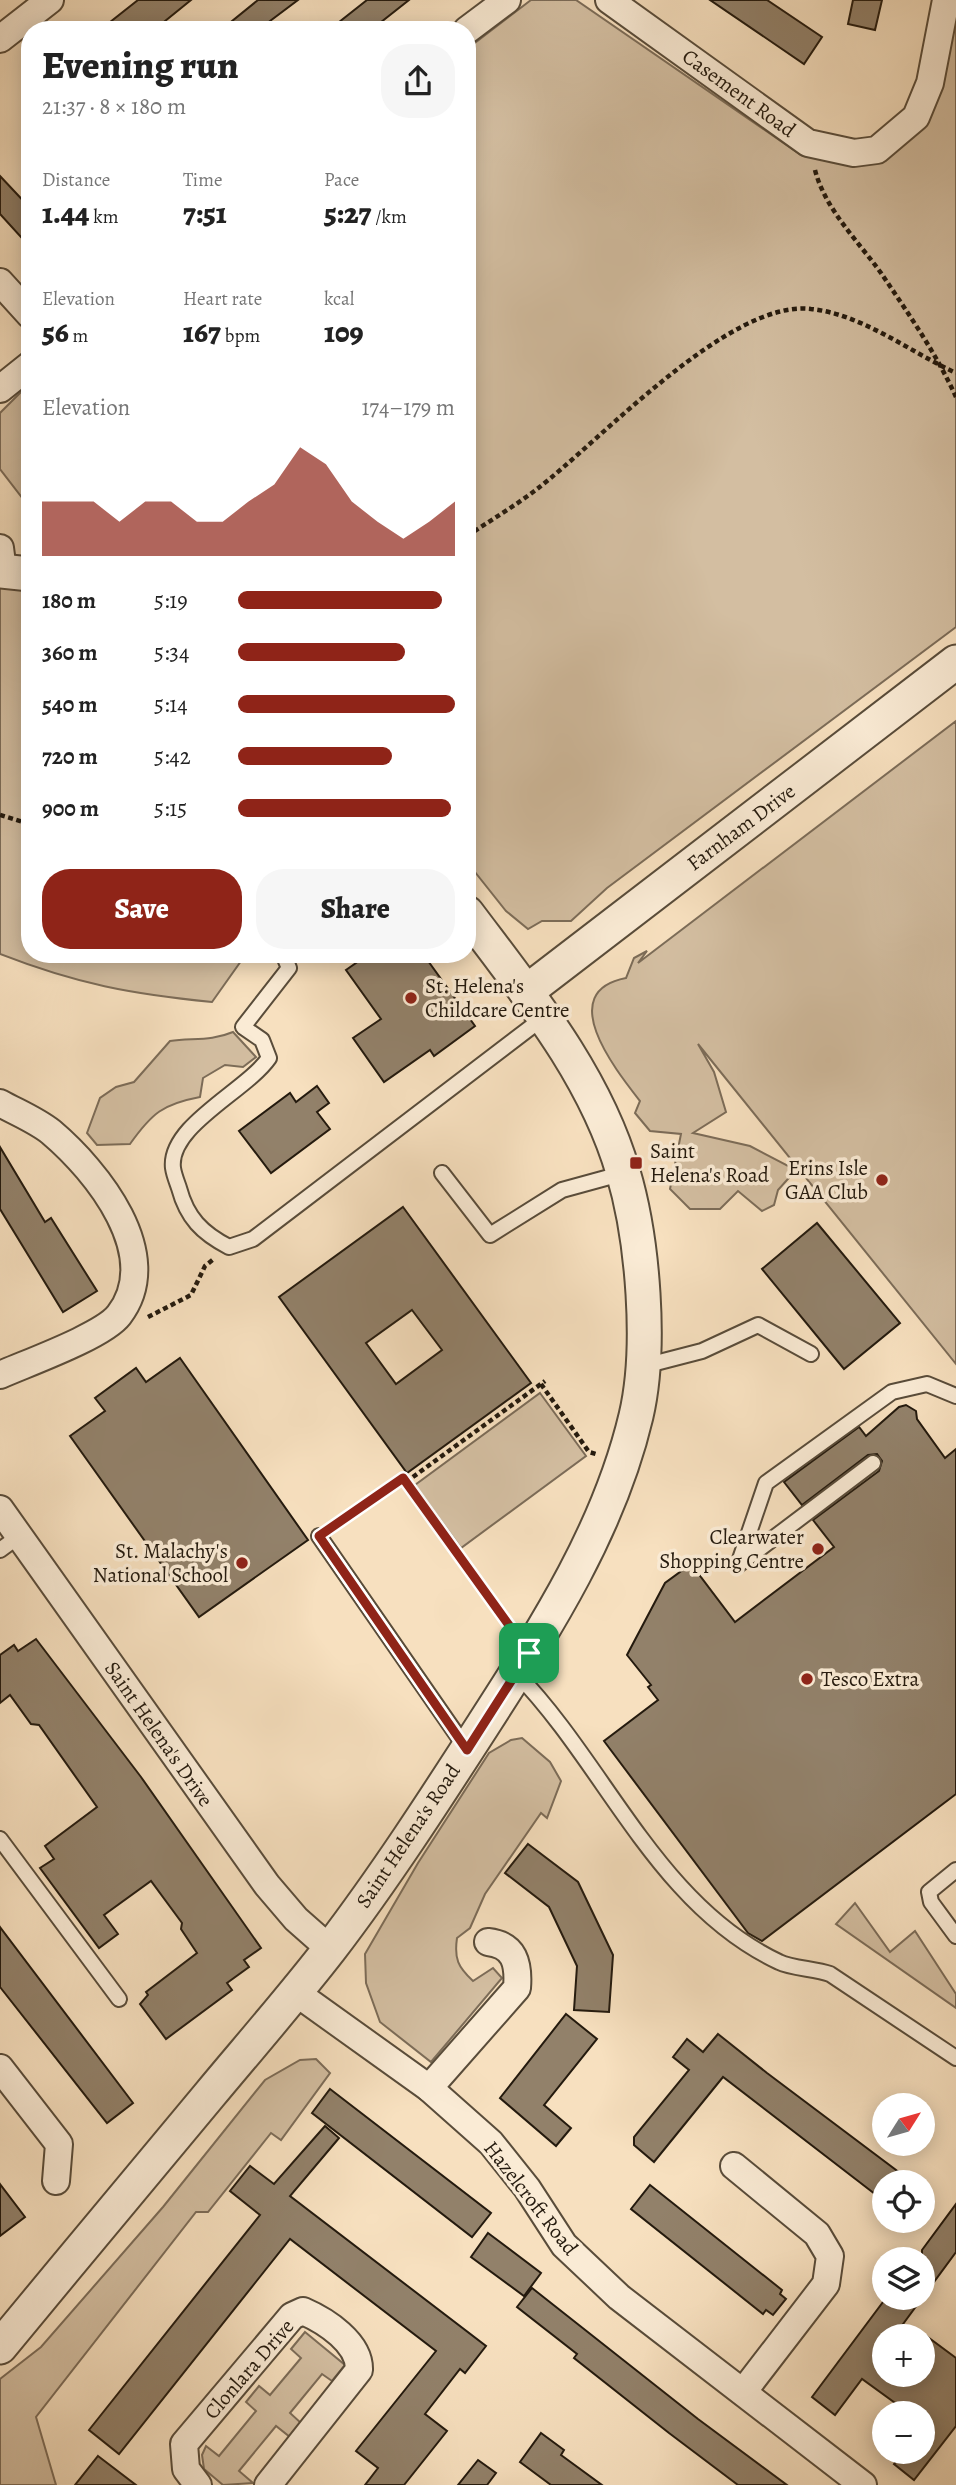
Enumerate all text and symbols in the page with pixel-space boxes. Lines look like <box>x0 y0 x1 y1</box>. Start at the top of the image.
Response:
text: Evening run <box>42 39 239 91</box>
street label: Casement Road <box>677 42 802 144</box>
button: share <box>381 44 455 118</box>
text: 21:37 · 8 × 180 m <box>42 91 186 122</box>
text: Distance <box>42 167 110 193</box>
text: Time <box>183 167 222 193</box>
text: Pace <box>324 167 359 193</box>
text: 1.44 <box>42 193 89 233</box>
text: 7:51 <box>183 193 227 233</box>
text: 5:27 <box>324 193 371 233</box>
text: km <box>89 204 118 230</box>
text: /km <box>371 204 407 230</box>
text: Elevation <box>42 286 115 312</box>
text: Heart rate <box>183 286 262 312</box>
text: kcal <box>324 286 354 312</box>
text: 56 <box>42 312 69 352</box>
text: 167 <box>183 312 221 352</box>
text: 109 <box>324 312 364 352</box>
text: m <box>69 323 88 349</box>
text: bpm <box>221 323 260 349</box>
text: Elevation <box>42 392 130 423</box>
text: 174–179 m <box>361 392 455 423</box>
text: 180 m <box>42 585 96 616</box>
text: 5:19 <box>154 585 188 616</box>
text: 360 m <box>42 637 97 668</box>
text: 5:34 <box>154 637 189 668</box>
text: 540 m <box>42 689 97 720</box>
text: 5:14 <box>154 689 188 720</box>
text: 720 m <box>42 741 98 772</box>
text: 5:42 <box>154 741 191 772</box>
street label: Farnham Drive <box>681 777 801 877</box>
text: 900 m <box>42 793 99 824</box>
text: 5:15 <box>154 793 187 824</box>
button: Save <box>42 869 242 949</box>
button: Share <box>256 869 455 949</box>
place label: St. Helena's Childcare Centre <box>425 972 569 1024</box>
marker: St. Helena's Childcare Centre <box>403 990 419 1006</box>
place label: Saint Helena's Road <box>650 1137 770 1189</box>
place label: Erins Isle GAA Club <box>785 1154 868 1206</box>
marker: Saint Helena's Road <box>628 1155 644 1171</box>
marker: Erins Isle GAA Club <box>874 1172 890 1188</box>
place label: Clearwater Shopping Centre <box>659 1523 804 1575</box>
place label: St. Malachy's National School <box>93 1537 228 1589</box>
marker: Clearwater Shopping Centre <box>810 1541 826 1557</box>
marker: St. Malachy's National School <box>234 1555 250 1571</box>
pin <box>499 1623 559 1683</box>
icon: arrive <box>510 1634 548 1672</box>
street label: Saint Helena's Drive <box>98 1656 220 1812</box>
place label: Tesco Extra <box>821 1665 919 1693</box>
marker: Tesco Extra <box>799 1671 815 1687</box>
street label: Saint Helena's Road <box>349 1758 467 1913</box>
north arrow <box>872 2093 934 2156</box>
map controls <box>872 2093 935 2464</box>
street label: Hazelcroft Road <box>477 2135 585 2262</box>
button: locate <box>872 2170 935 2233</box>
button: layers <box>872 2247 935 2310</box>
street label: Clonlara Drive <box>198 2313 300 2425</box>
button: + <box>872 2324 935 2387</box>
button: − <box>872 2401 935 2464</box>

